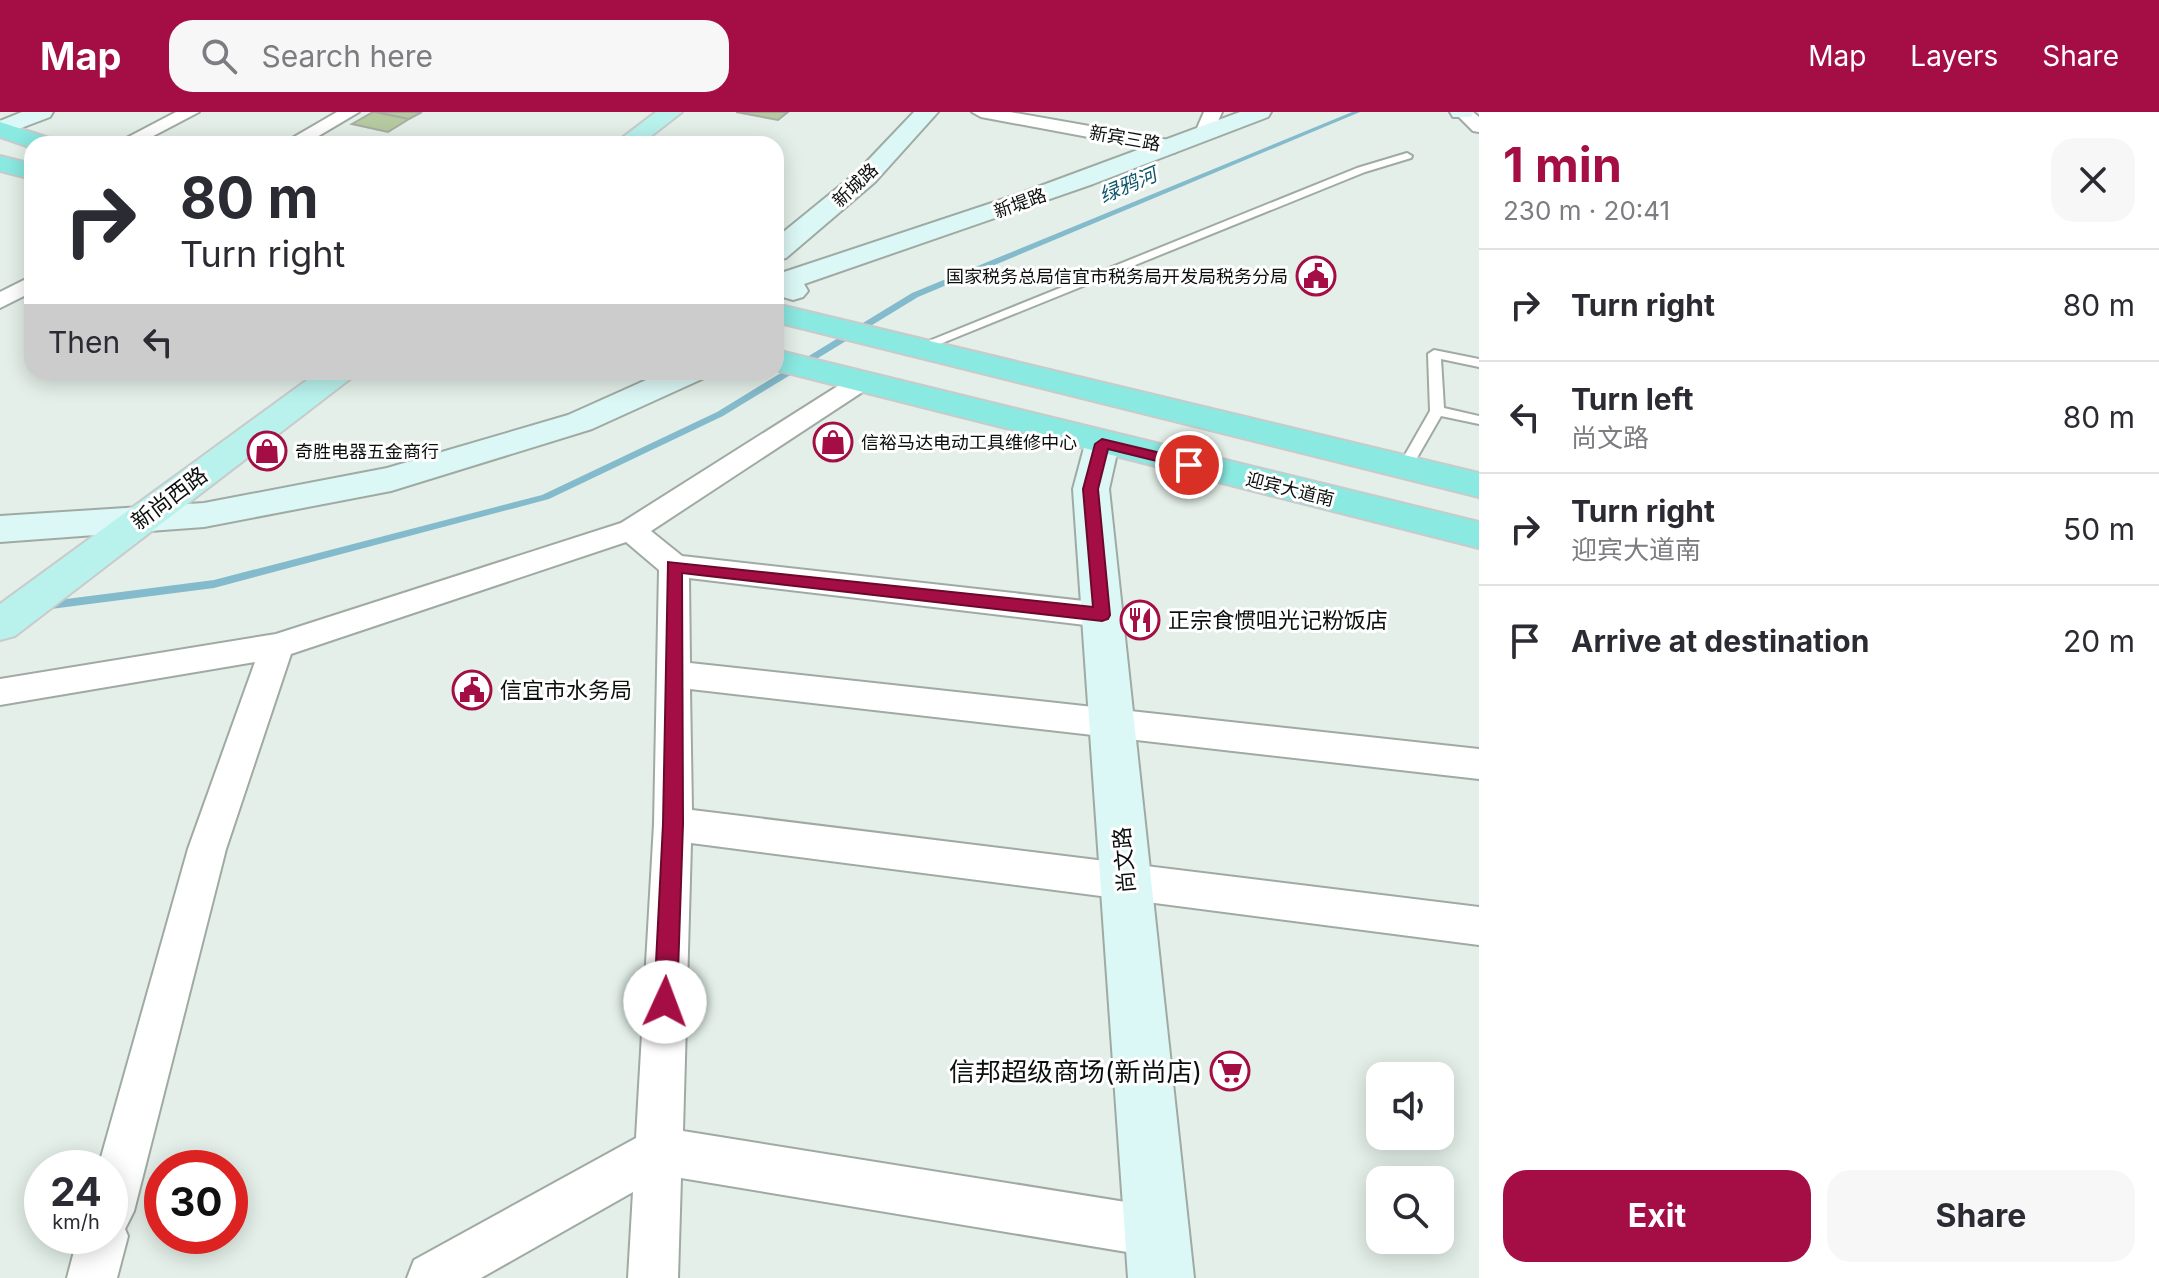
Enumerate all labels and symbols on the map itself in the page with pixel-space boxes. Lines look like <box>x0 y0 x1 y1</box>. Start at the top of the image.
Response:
street label: 新宾三路 <box>1088 121 1162 155</box>
street label: 新城路 <box>828 159 882 211</box>
water label: 绿鸦河 <box>1096 161 1164 208</box>
street label: 新堤路 <box>991 184 1049 222</box>
public building icon: 国家税务总局信宜市税务局开发局税务分局 <box>1295 255 1337 297</box>
place label: 国家税务总局信宜市税务局开发局税务分局 <box>946 266 1288 287</box>
shop icon: 信裕马达电动工具维修中心 <box>812 421 854 463</box>
shop icon: 奇胜电器五金商行 <box>246 430 288 472</box>
pin <box>1155 431 1223 499</box>
place label: 信裕马达电动工具维修中心 <box>861 432 1077 453</box>
place label: 奇胜电器五金商行 <box>295 441 439 462</box>
street label: 新尚西路 <box>126 461 212 535</box>
street label: 迎宾大道南 <box>1244 468 1336 510</box>
restaurant icon: 正宗食惯咀光记粉饭店 <box>1119 599 1161 641</box>
place label: 正宗食惯咀光记粉饭店 <box>1168 607 1388 633</box>
public building icon: 信宜市水务局 <box>451 669 493 711</box>
place label: 信宜市水务局 <box>500 677 632 703</box>
street label: 尚文路 <box>1108 826 1140 894</box>
position arrow <box>623 960 707 1044</box>
supermarket icon: 信邦超级商场(新尚店) <box>1209 1050 1251 1092</box>
place label: 信邦超级商场(新尚店) <box>949 1056 1202 1087</box>
speed limit sign: 30 <box>144 1150 248 1254</box>

